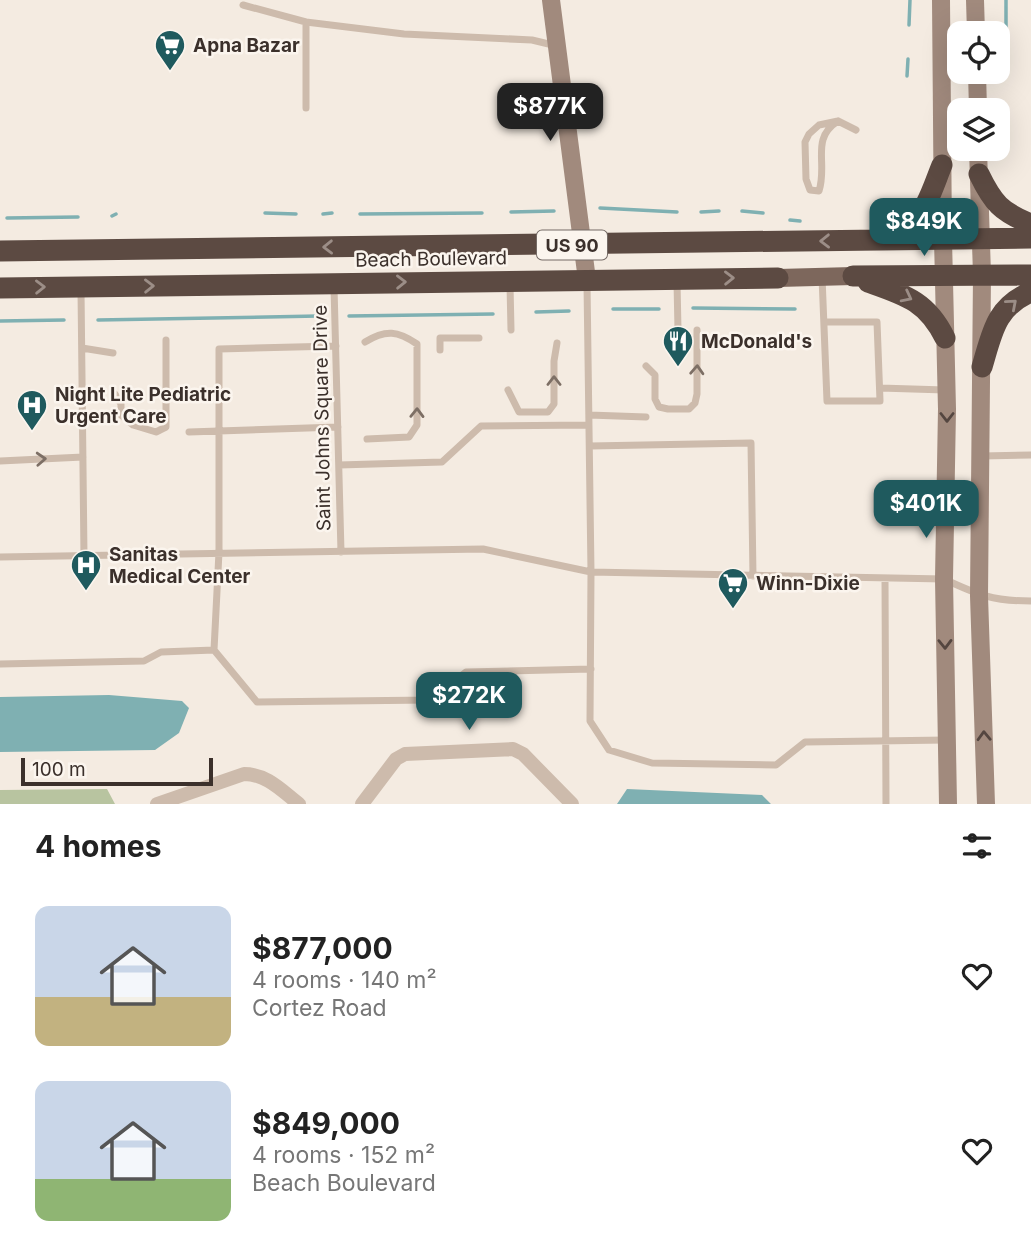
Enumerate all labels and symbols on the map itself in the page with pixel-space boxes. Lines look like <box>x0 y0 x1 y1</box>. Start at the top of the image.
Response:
supermarket icon: Apna Bazar <box>153 28 187 72</box>
place label: Apna Bazar <box>193 34 300 57</box>
pin: $877K <box>501 83 599 143</box>
pin: $849K <box>875 198 973 258</box>
road number: US 90 <box>537 230 607 260</box>
one-way arrow <box>820 233 830 249</box>
one-way arrow <box>323 239 334 254</box>
street label: Beach Boulevard <box>355 246 507 272</box>
one-way arrow <box>724 270 735 286</box>
one-way arrow <box>396 274 407 290</box>
one-way arrow <box>144 278 155 294</box>
one-way arrow <box>35 280 46 295</box>
one-way arrow <box>900 289 912 303</box>
one-way arrow <box>1004 300 1017 312</box>
street label: Saint Johns Square Drive <box>309 305 335 531</box>
restaurant icon: McDonald's <box>661 324 695 368</box>
place label: McDonald's <box>701 330 812 353</box>
one-way arrow <box>689 364 704 375</box>
one-way arrow <box>546 375 562 386</box>
place label: Night Lite Pediatric Urgent Care <box>55 383 231 428</box>
hospital icon: Night Lite Pediatric Urgent Care <box>15 388 49 432</box>
one-way arrow <box>409 408 425 418</box>
one-way arrow <box>939 412 955 423</box>
one-way arrow <box>36 451 47 466</box>
pin: $401K <box>877 480 975 540</box>
place label: Sanitas Medical Center <box>109 543 250 588</box>
hospital icon: Sanitas Medical Center <box>69 548 103 592</box>
supermarket icon: Winn-Dixie <box>716 566 750 610</box>
place label: Winn-Dixie <box>756 572 860 595</box>
one-way arrow <box>938 639 953 650</box>
pin: $272K <box>420 672 518 732</box>
one-way arrow <box>976 730 991 741</box>
scale bar <box>21 755 214 787</box>

